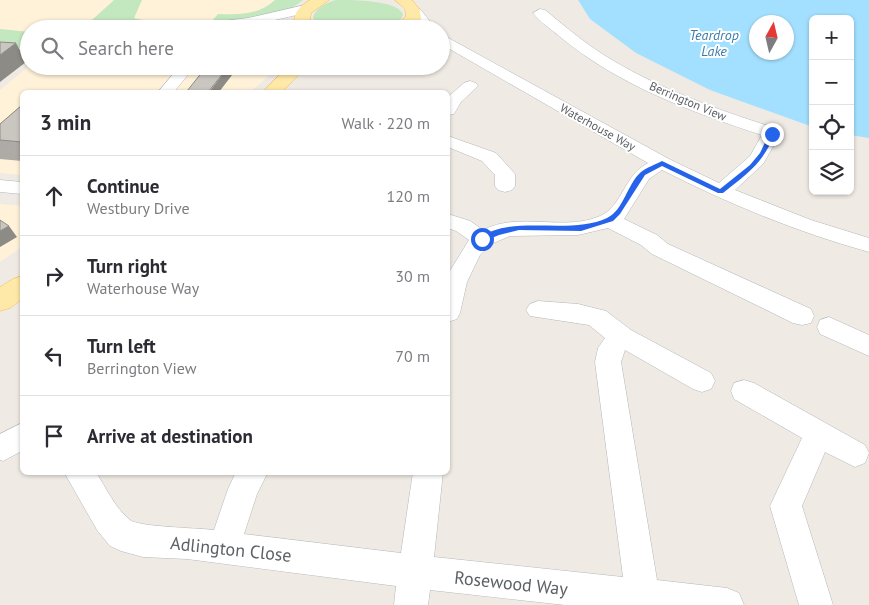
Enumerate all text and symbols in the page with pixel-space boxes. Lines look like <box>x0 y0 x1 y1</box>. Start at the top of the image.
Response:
north arrow <box>749 15 794 60</box>
map controls <box>809 15 854 195</box>
button: + <box>809 15 854 60</box>
search box <box>20 20 450 75</box>
water label: Teardrop Lake <box>689 26 739 60</box>
icon: search <box>38 34 66 62</box>
text: Search here <box>78 36 174 60</box>
button: − <box>809 60 854 105</box>
street label: Berrington View <box>647 78 729 124</box>
street label: Waterhouse Way <box>558 100 639 154</box>
button: locate <box>809 105 854 150</box>
text: 3 min <box>40 109 91 136</box>
text: Walk · 220 m <box>341 113 430 133</box>
route end <box>761 123 784 146</box>
button: layers <box>809 150 854 195</box>
text: Continue <box>87 174 159 198</box>
icon: ahead <box>40 182 68 210</box>
text: 120 m <box>387 186 430 206</box>
text: Westbury Drive <box>87 198 190 218</box>
route start <box>471 228 494 251</box>
text: Turn right <box>87 254 167 278</box>
icon: right <box>40 262 68 290</box>
text: 30 m <box>395 266 430 286</box>
text: Waterhouse Way <box>87 278 199 298</box>
text: Turn left <box>87 334 156 358</box>
icon: left <box>40 342 68 370</box>
text: 70 m <box>395 346 430 366</box>
text: Berrington View <box>87 358 196 378</box>
icon: arrive <box>40 422 68 450</box>
text: Arrive at destination <box>87 424 253 448</box>
street label: Adlington Close <box>169 531 293 567</box>
street label: Rosewood Way <box>453 566 569 600</box>

